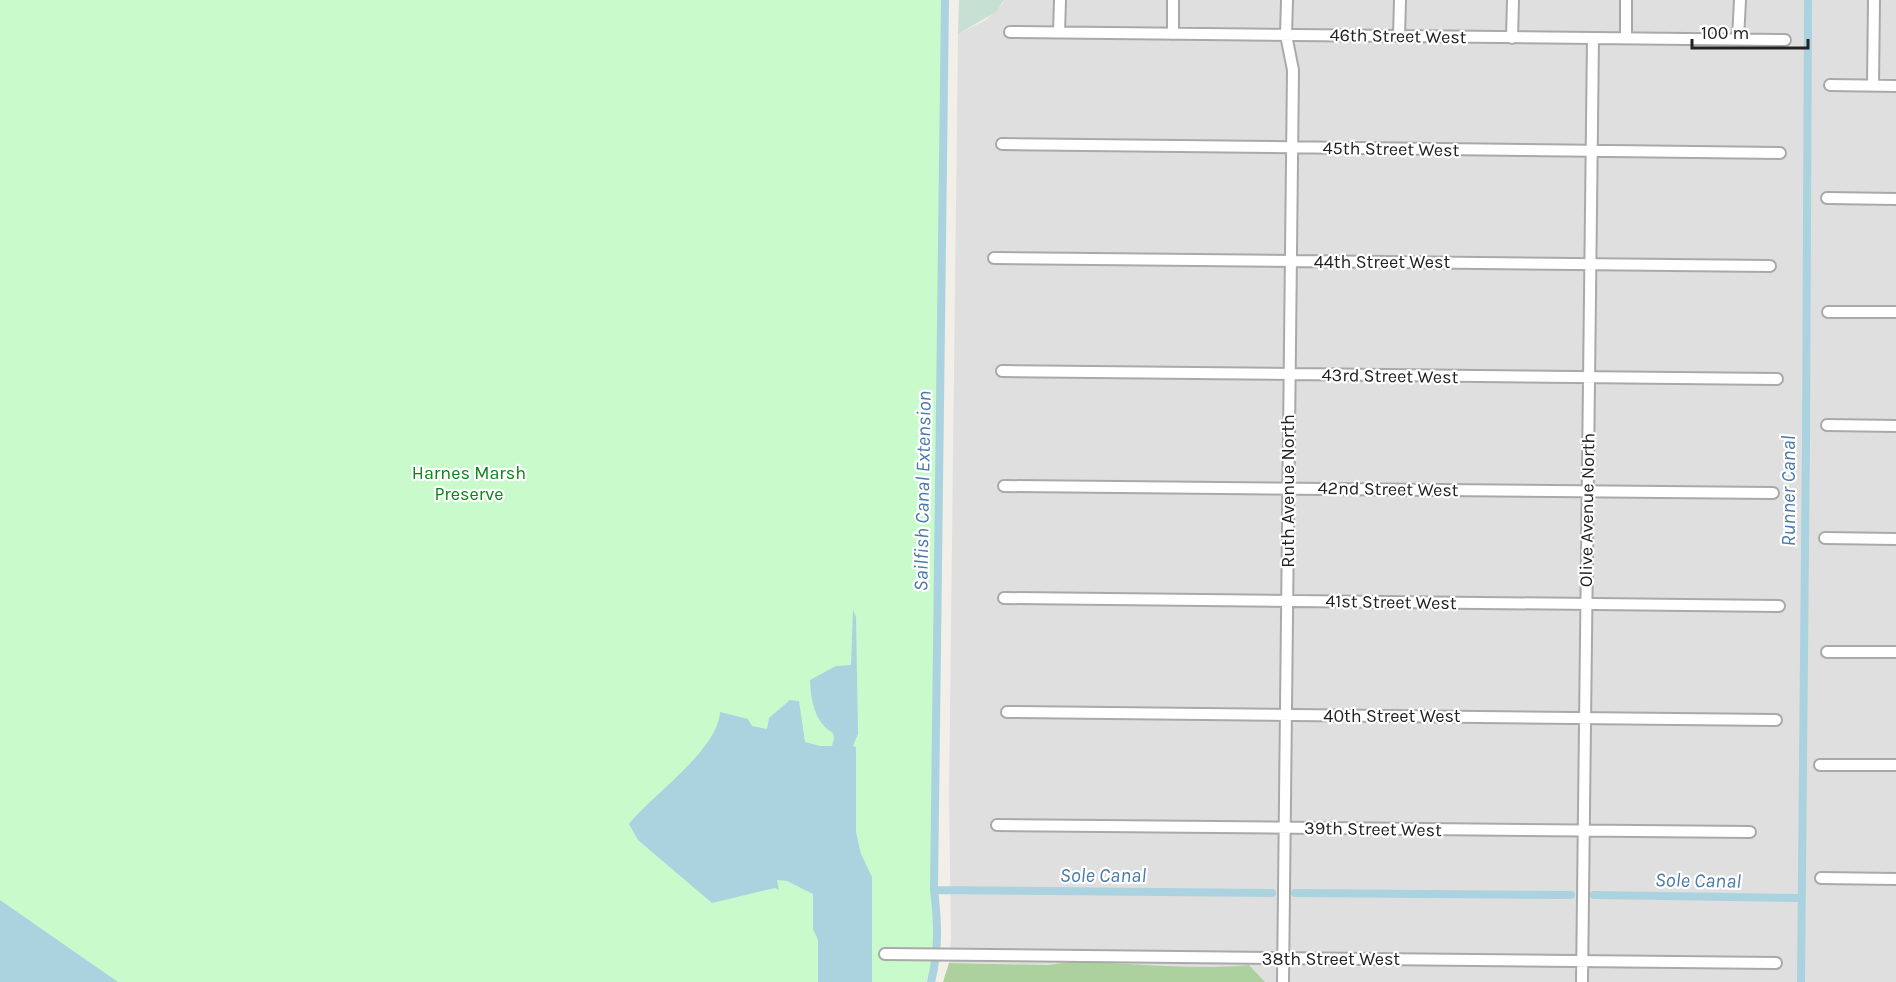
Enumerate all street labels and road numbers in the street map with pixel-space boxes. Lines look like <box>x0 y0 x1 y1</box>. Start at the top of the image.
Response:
street label: 46th Street West <box>1329 24 1467 48</box>
street label: 45th Street West <box>1322 137 1460 161</box>
street label: 44th Street West <box>1314 251 1451 273</box>
street label: 43rd Street West <box>1321 364 1459 388</box>
street label: Ruth Avenue North <box>1277 414 1299 568</box>
street label: Olive Avenue North <box>1575 433 1599 587</box>
street label: 42nd Street West <box>1317 477 1459 501</box>
street label: 41st Street West <box>1325 590 1457 614</box>
street label: 40th Street West <box>1323 705 1461 727</box>
street label: 39th Street West <box>1304 817 1442 841</box>
street label: 38th Street West <box>1262 948 1400 970</box>

